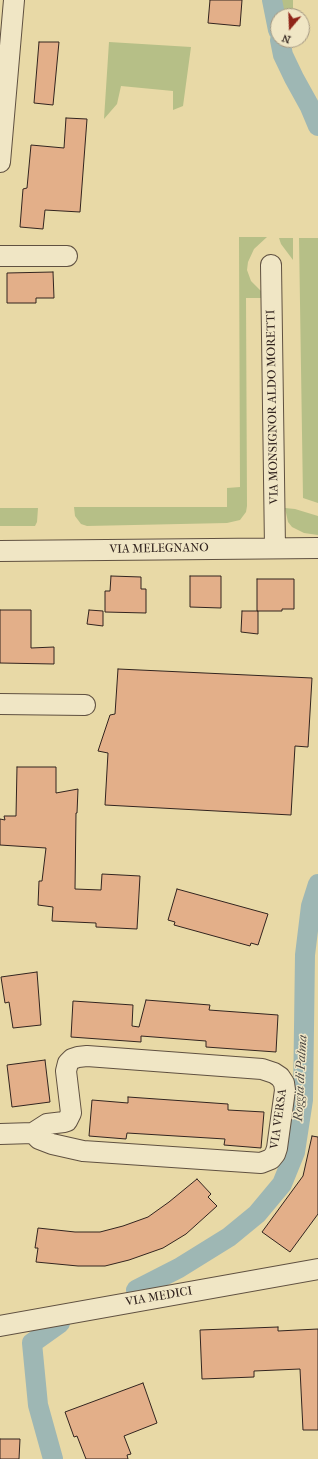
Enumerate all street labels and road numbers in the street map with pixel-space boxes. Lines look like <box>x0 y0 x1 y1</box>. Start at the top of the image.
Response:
street label: VIA MONSIGNOR ALDO MORETTI <box>264 310 282 504</box>
street label: VIA MELEGNANO <box>109 541 209 557</box>
street label: VIA VERSA <box>268 1088 290 1150</box>
street label: VIA MEDICI <box>125 1284 193 1310</box>

